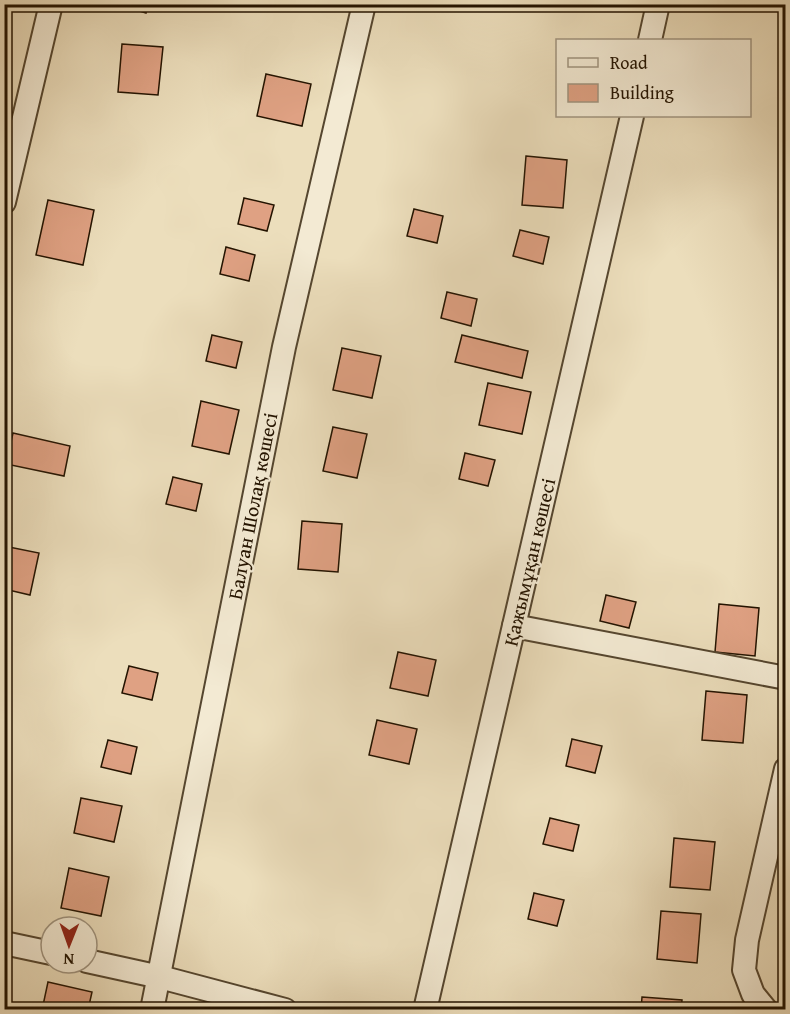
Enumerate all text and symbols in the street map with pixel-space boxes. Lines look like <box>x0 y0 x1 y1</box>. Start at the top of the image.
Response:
legend <box>556 39 751 117</box>
text: Road <box>610 49 648 76</box>
text: Building <box>610 79 674 106</box>
street label: Балуан Шолақ көшесі <box>220 410 284 602</box>
street label: Қажымұқан көшесі <box>496 475 563 649</box>
north arrow <box>39 915 99 975</box>
text: N <box>63 948 74 972</box>

